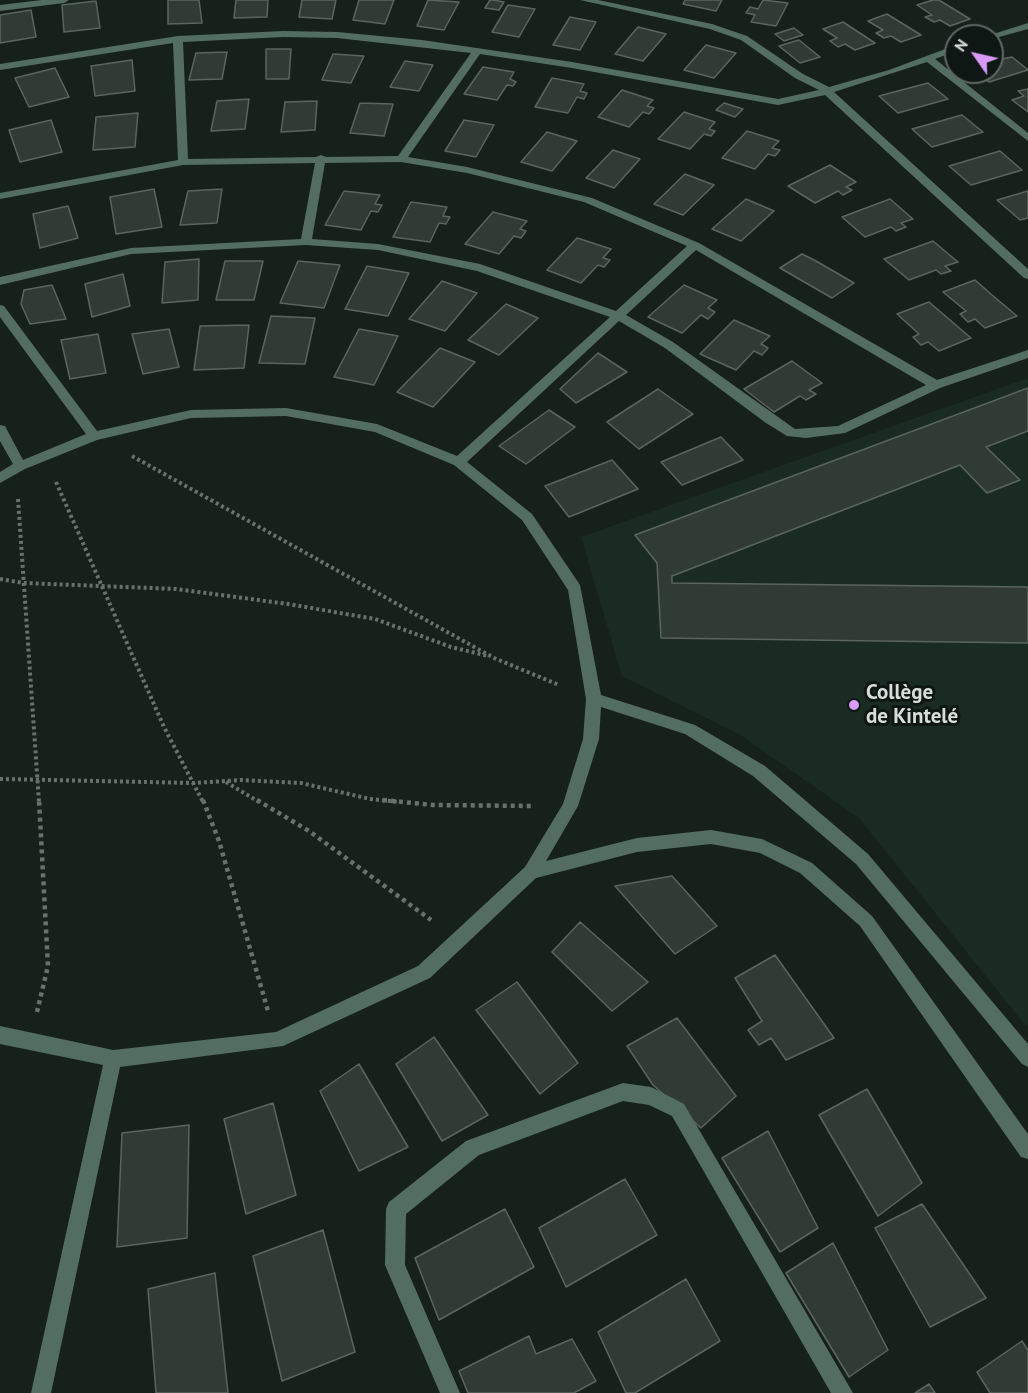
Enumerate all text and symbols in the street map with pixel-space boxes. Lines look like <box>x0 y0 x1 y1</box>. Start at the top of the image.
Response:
north arrow <box>944 24 1004 84</box>
text: N <box>950 35 972 55</box>
place label: Collège de Kintelé <box>866 680 958 730</box>
marker: Collège de Kintelé <box>847 698 861 712</box>

